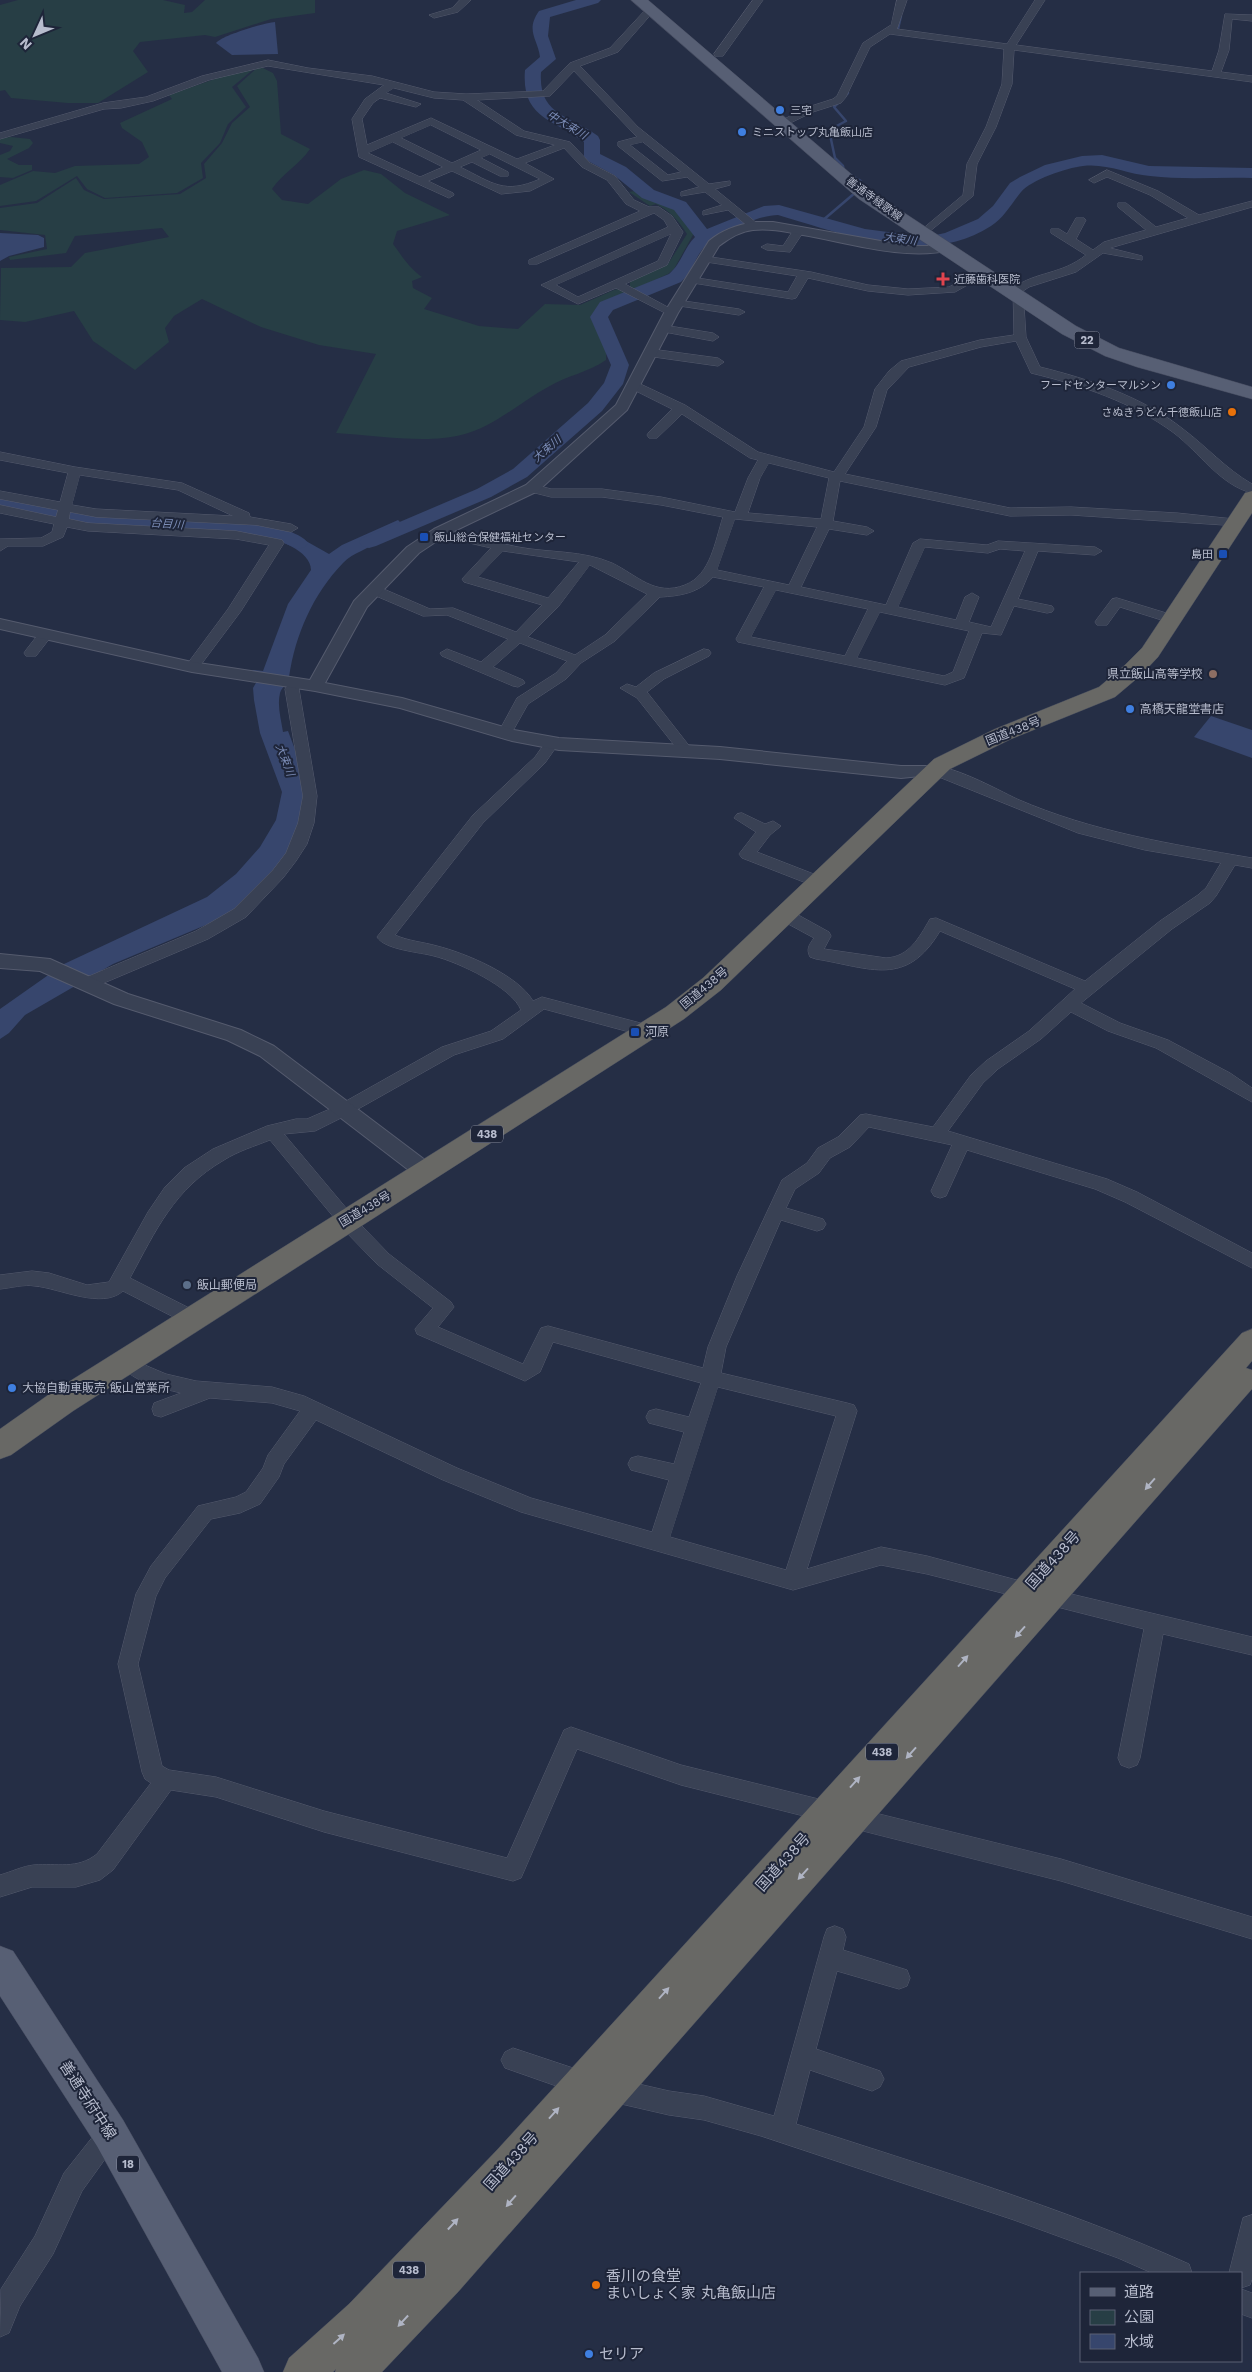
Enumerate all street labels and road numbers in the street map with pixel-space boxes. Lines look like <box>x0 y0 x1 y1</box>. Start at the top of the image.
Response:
street label: 善通寺綾歌線 <box>843 174 905 224</box>
road number: 22 <box>1074 332 1100 348</box>
street label: 国道438号 <box>984 714 1042 748</box>
street label: 国道438号 <box>677 964 731 1012</box>
road number: 438 <box>471 1126 503 1142</box>
street label: 国道438号 <box>337 1188 393 1230</box>
street label: 国道438号 <box>1022 1527 1084 1593</box>
road number: 438 <box>866 1744 898 1760</box>
street label: 国道438号 <box>752 1829 814 1895</box>
street label: 善通寺府中線 <box>56 2057 120 2143</box>
street label: 国道438号 <box>480 2128 542 2194</box>
road number: 18 <box>117 2156 139 2172</box>
road number: 438 <box>393 2262 425 2278</box>

